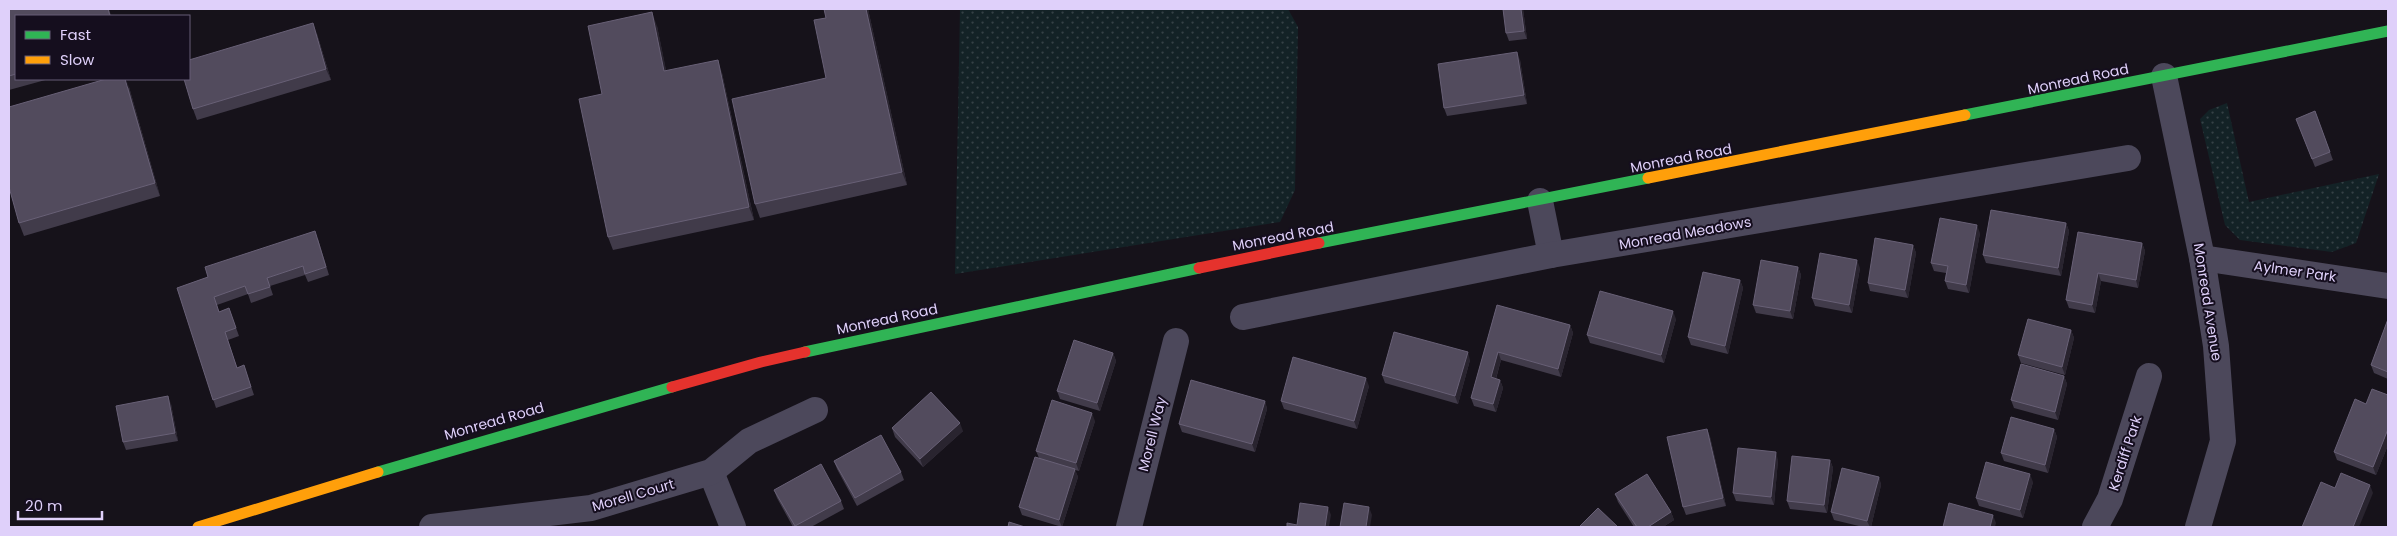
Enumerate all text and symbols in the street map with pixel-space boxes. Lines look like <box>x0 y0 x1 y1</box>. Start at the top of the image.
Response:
legend <box>15 15 190 80</box>
text: Fast <box>60 24 91 45</box>
text: Slow <box>60 49 95 70</box>
street label: Monread Road <box>2026 59 2130 99</box>
street label: Monread Road <box>1629 138 1733 178</box>
street label: Monread Meadows <box>1617 212 1753 254</box>
street label: Monread Road <box>1231 216 1335 256</box>
street label: Monread Avenue <box>2189 242 2227 363</box>
street label: Aylmer Park <box>2253 255 2338 287</box>
street label: Monread Road <box>835 299 939 339</box>
street label: Morell Way <box>1133 394 1171 474</box>
street label: Monread Road <box>442 397 546 445</box>
street label: Kerdiff Park <box>2103 412 2147 493</box>
street label: Morell Court <box>590 474 676 516</box>
scale bar <box>18 488 101 520</box>
text: 20 m <box>25 495 63 516</box>

